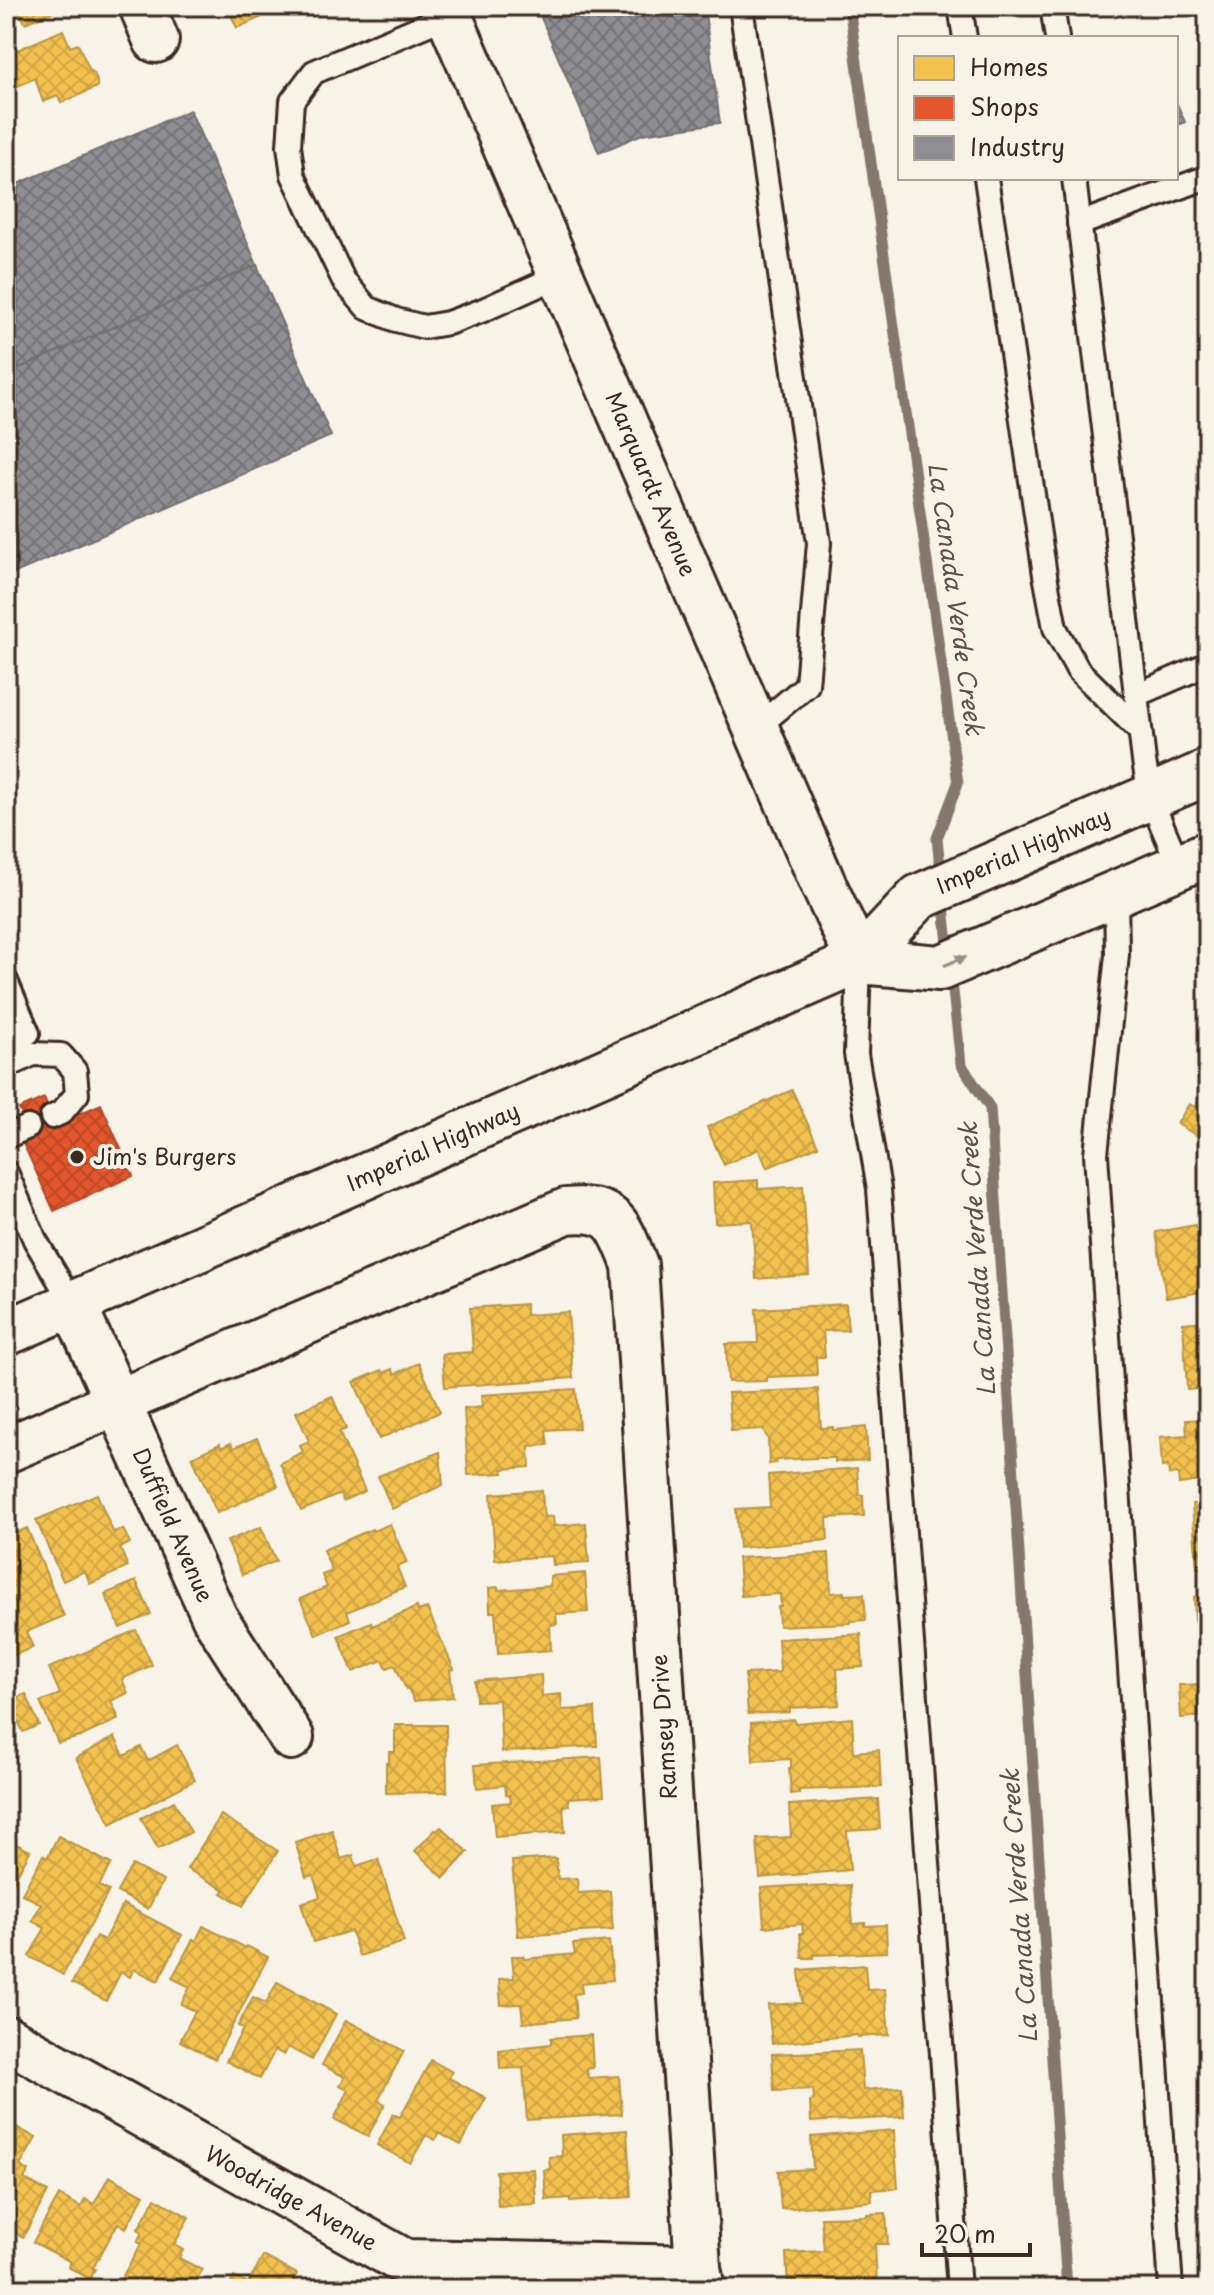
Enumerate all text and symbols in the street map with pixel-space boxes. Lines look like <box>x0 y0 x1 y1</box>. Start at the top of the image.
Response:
legend <box>898 36 1178 180</box>
text: Homes <box>970 48 1048 84</box>
text: Shops <box>970 88 1039 124</box>
text: Industry <box>970 128 1065 164</box>
street label: Marquardt Avenue <box>599 386 706 581</box>
water label: La Canada Verde Creek <box>920 460 994 739</box>
street label: Imperial Highway <box>930 798 1114 901</box>
one-way arrow <box>943 955 967 968</box>
street label: Imperial Highway <box>341 1093 524 1198</box>
water label: La Canada Verde Creek <box>948 1120 1004 1397</box>
place label: Jim's Burgers <box>93 1139 236 1172</box>
marker: Jim's Burgers <box>68 1148 86 1166</box>
street label: Duffield Avenue <box>126 1442 223 1607</box>
street label: Ramsey Drive <box>641 1653 684 1801</box>
water label: La Canada Verde Creek <box>990 1767 1046 2044</box>
street label: Woodridge Avenue <box>200 2136 384 2258</box>
scale bar <box>922 2207 1030 2257</box>
text: 20 m <box>934 2215 996 2251</box>

